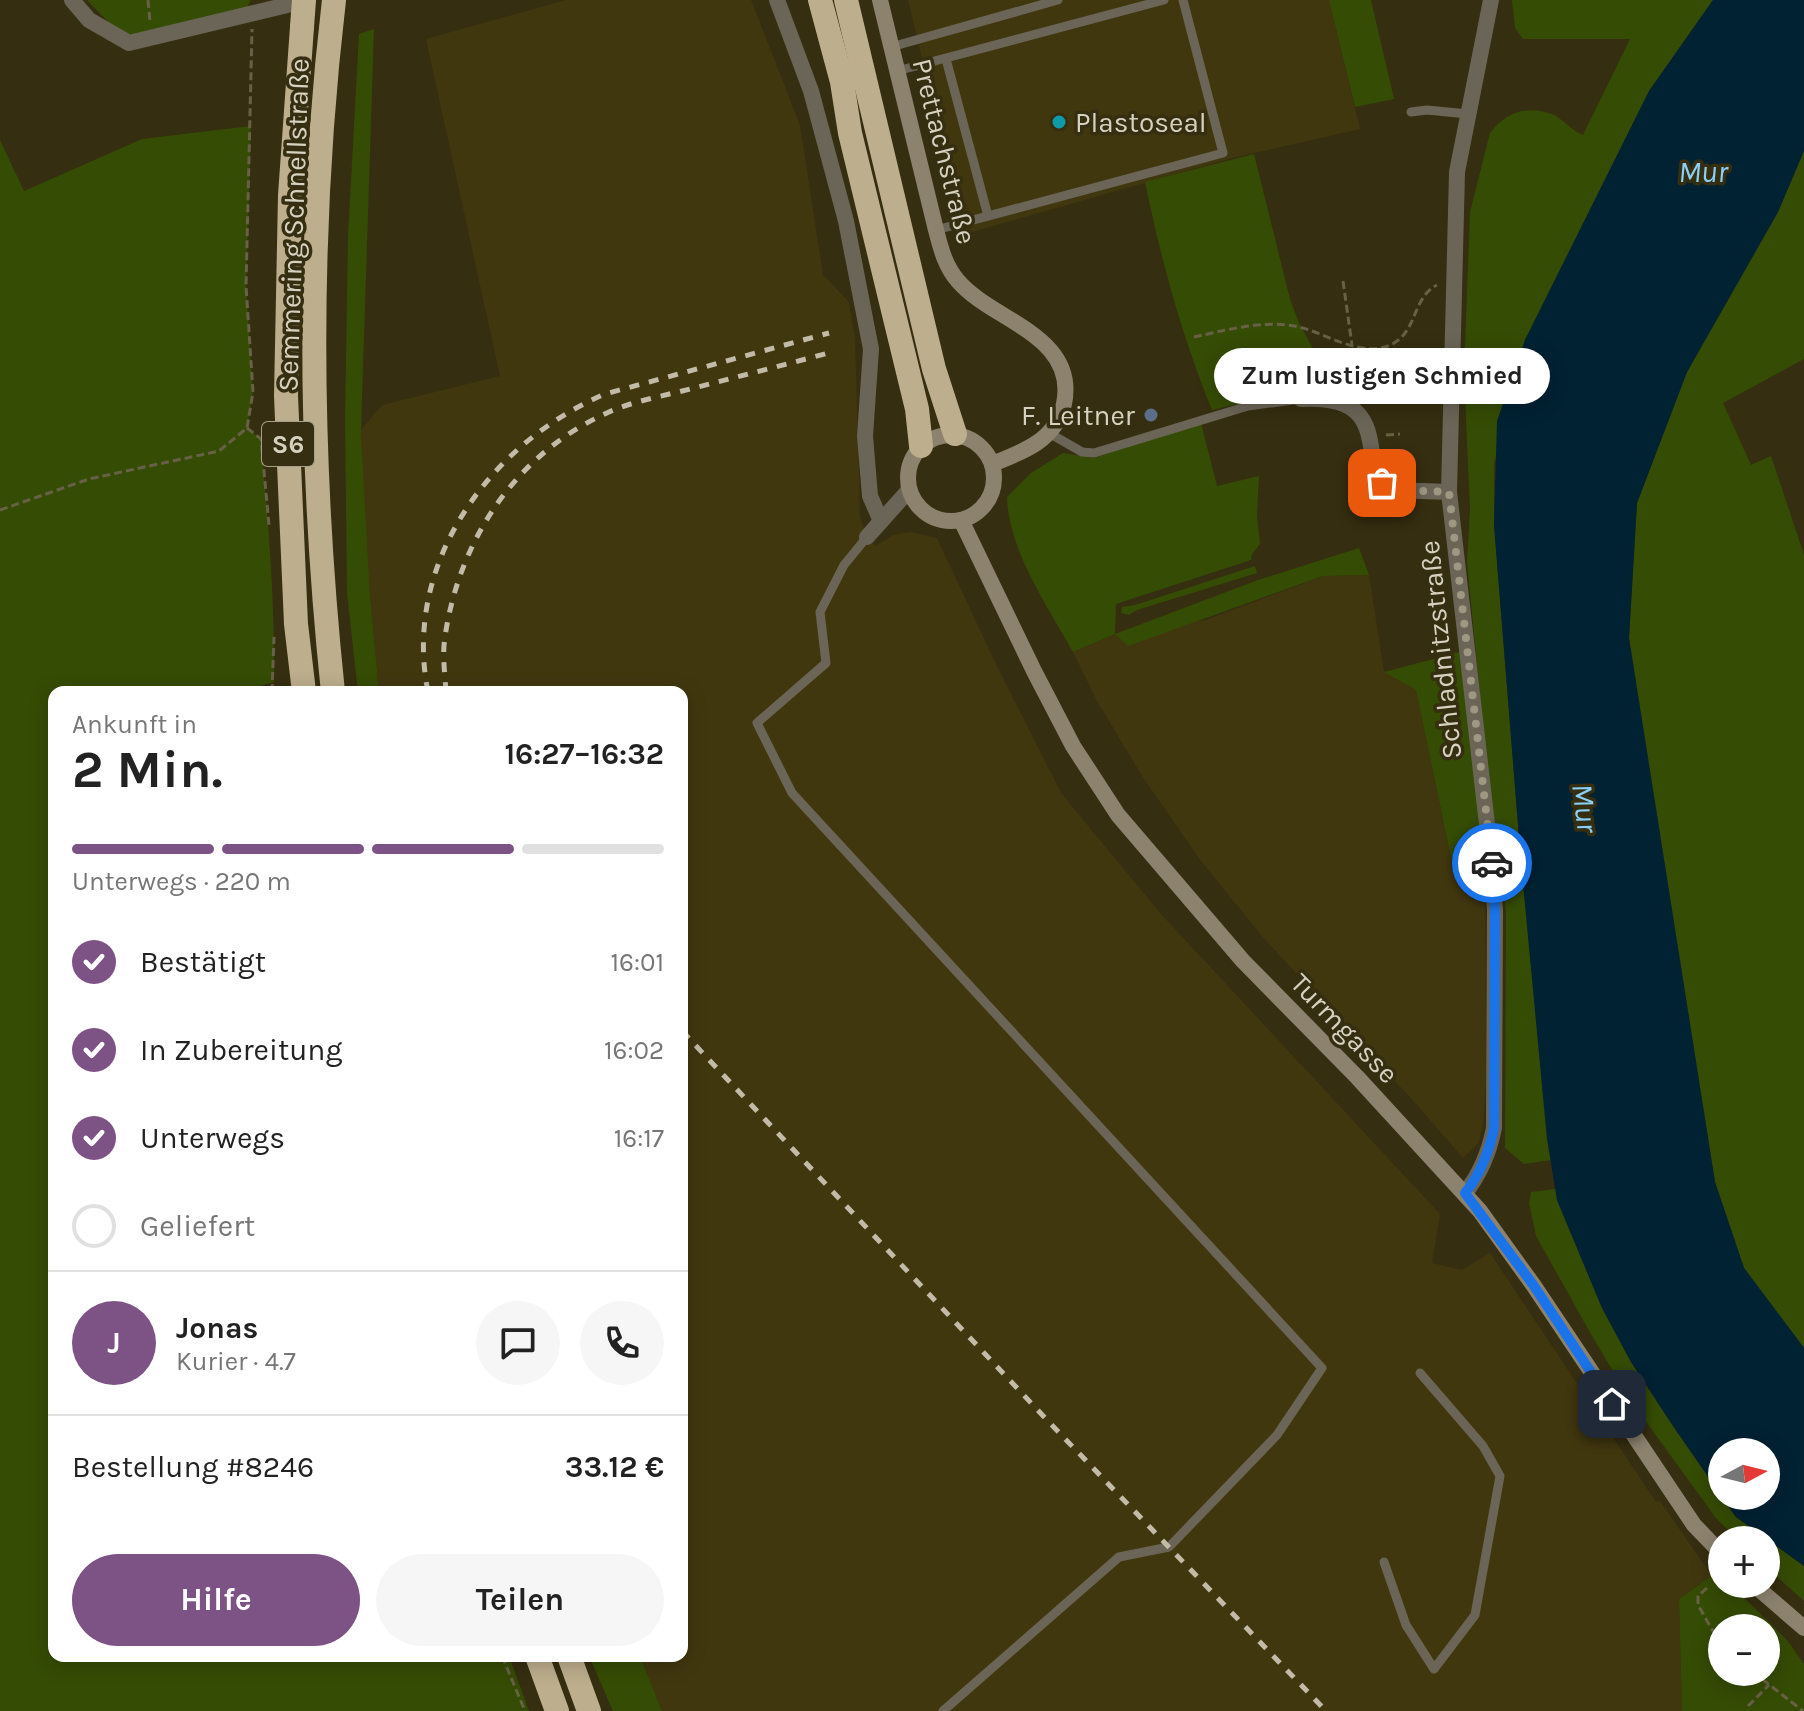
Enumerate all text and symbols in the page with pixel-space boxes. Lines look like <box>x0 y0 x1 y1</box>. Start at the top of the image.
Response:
street label: Prettachstraße <box>906 55 984 247</box>
street label: Semmering Schnellstraße <box>271 58 316 392</box>
place label: Plastoseal <box>1075 106 1207 139</box>
marker: Plastoseal <box>1050 113 1068 131</box>
water label: Mur <box>1678 154 1729 190</box>
callout: Zum lustigen Schmied <box>1214 347 1550 403</box>
text: Zum lustigen Schmied <box>1241 360 1523 391</box>
place label: F. Leitner <box>1021 399 1136 432</box>
marker: F. Leitner <box>1142 406 1160 424</box>
road number: S6 <box>262 422 314 466</box>
pin <box>1348 449 1416 517</box>
icon: bag <box>1360 461 1404 505</box>
street label: Schladnitzstraße <box>1413 539 1468 761</box>
text: Ankunft in <box>72 709 197 740</box>
text: 16:27–16:32 <box>504 736 664 772</box>
text: 2 Min. <box>72 739 223 800</box>
water label: Mur <box>1564 781 1606 836</box>
courier <box>1452 823 1532 903</box>
icon: car <box>1470 841 1514 885</box>
text: Unterwegs · 220 m <box>72 866 291 897</box>
icon: check <box>72 940 116 984</box>
text: Bestätigt <box>140 944 266 980</box>
text: 16:01 <box>611 947 664 978</box>
street label: Turmgasse <box>1284 966 1405 1090</box>
icon: check <box>72 1028 116 1072</box>
text: In Zubereitung <box>140 1032 342 1068</box>
text: 16:02 <box>604 1035 664 1066</box>
icon: check <box>72 1116 116 1160</box>
text: Unterwegs <box>140 1120 285 1156</box>
text: 16:17 <box>614 1123 664 1154</box>
text: Geliefert <box>140 1208 255 1244</box>
button: chat <box>476 1301 560 1385</box>
button: phone <box>580 1301 664 1385</box>
text: Jonas <box>176 1310 258 1346</box>
text: J <box>107 1325 121 1361</box>
text: Kurier · 4.7 <box>176 1346 296 1377</box>
pin <box>1578 1370 1646 1438</box>
icon: home <box>1590 1382 1634 1426</box>
north arrow <box>1708 1438 1780 1510</box>
map controls <box>1708 1438 1780 1686</box>
text: Bestellung #8246 <box>72 1449 314 1485</box>
text: 33.12 € <box>565 1449 664 1485</box>
button: + <box>1708 1526 1780 1598</box>
button: Hilfe <box>72 1554 360 1646</box>
button: Teilen <box>376 1554 664 1646</box>
button: − <box>1708 1614 1780 1686</box>

